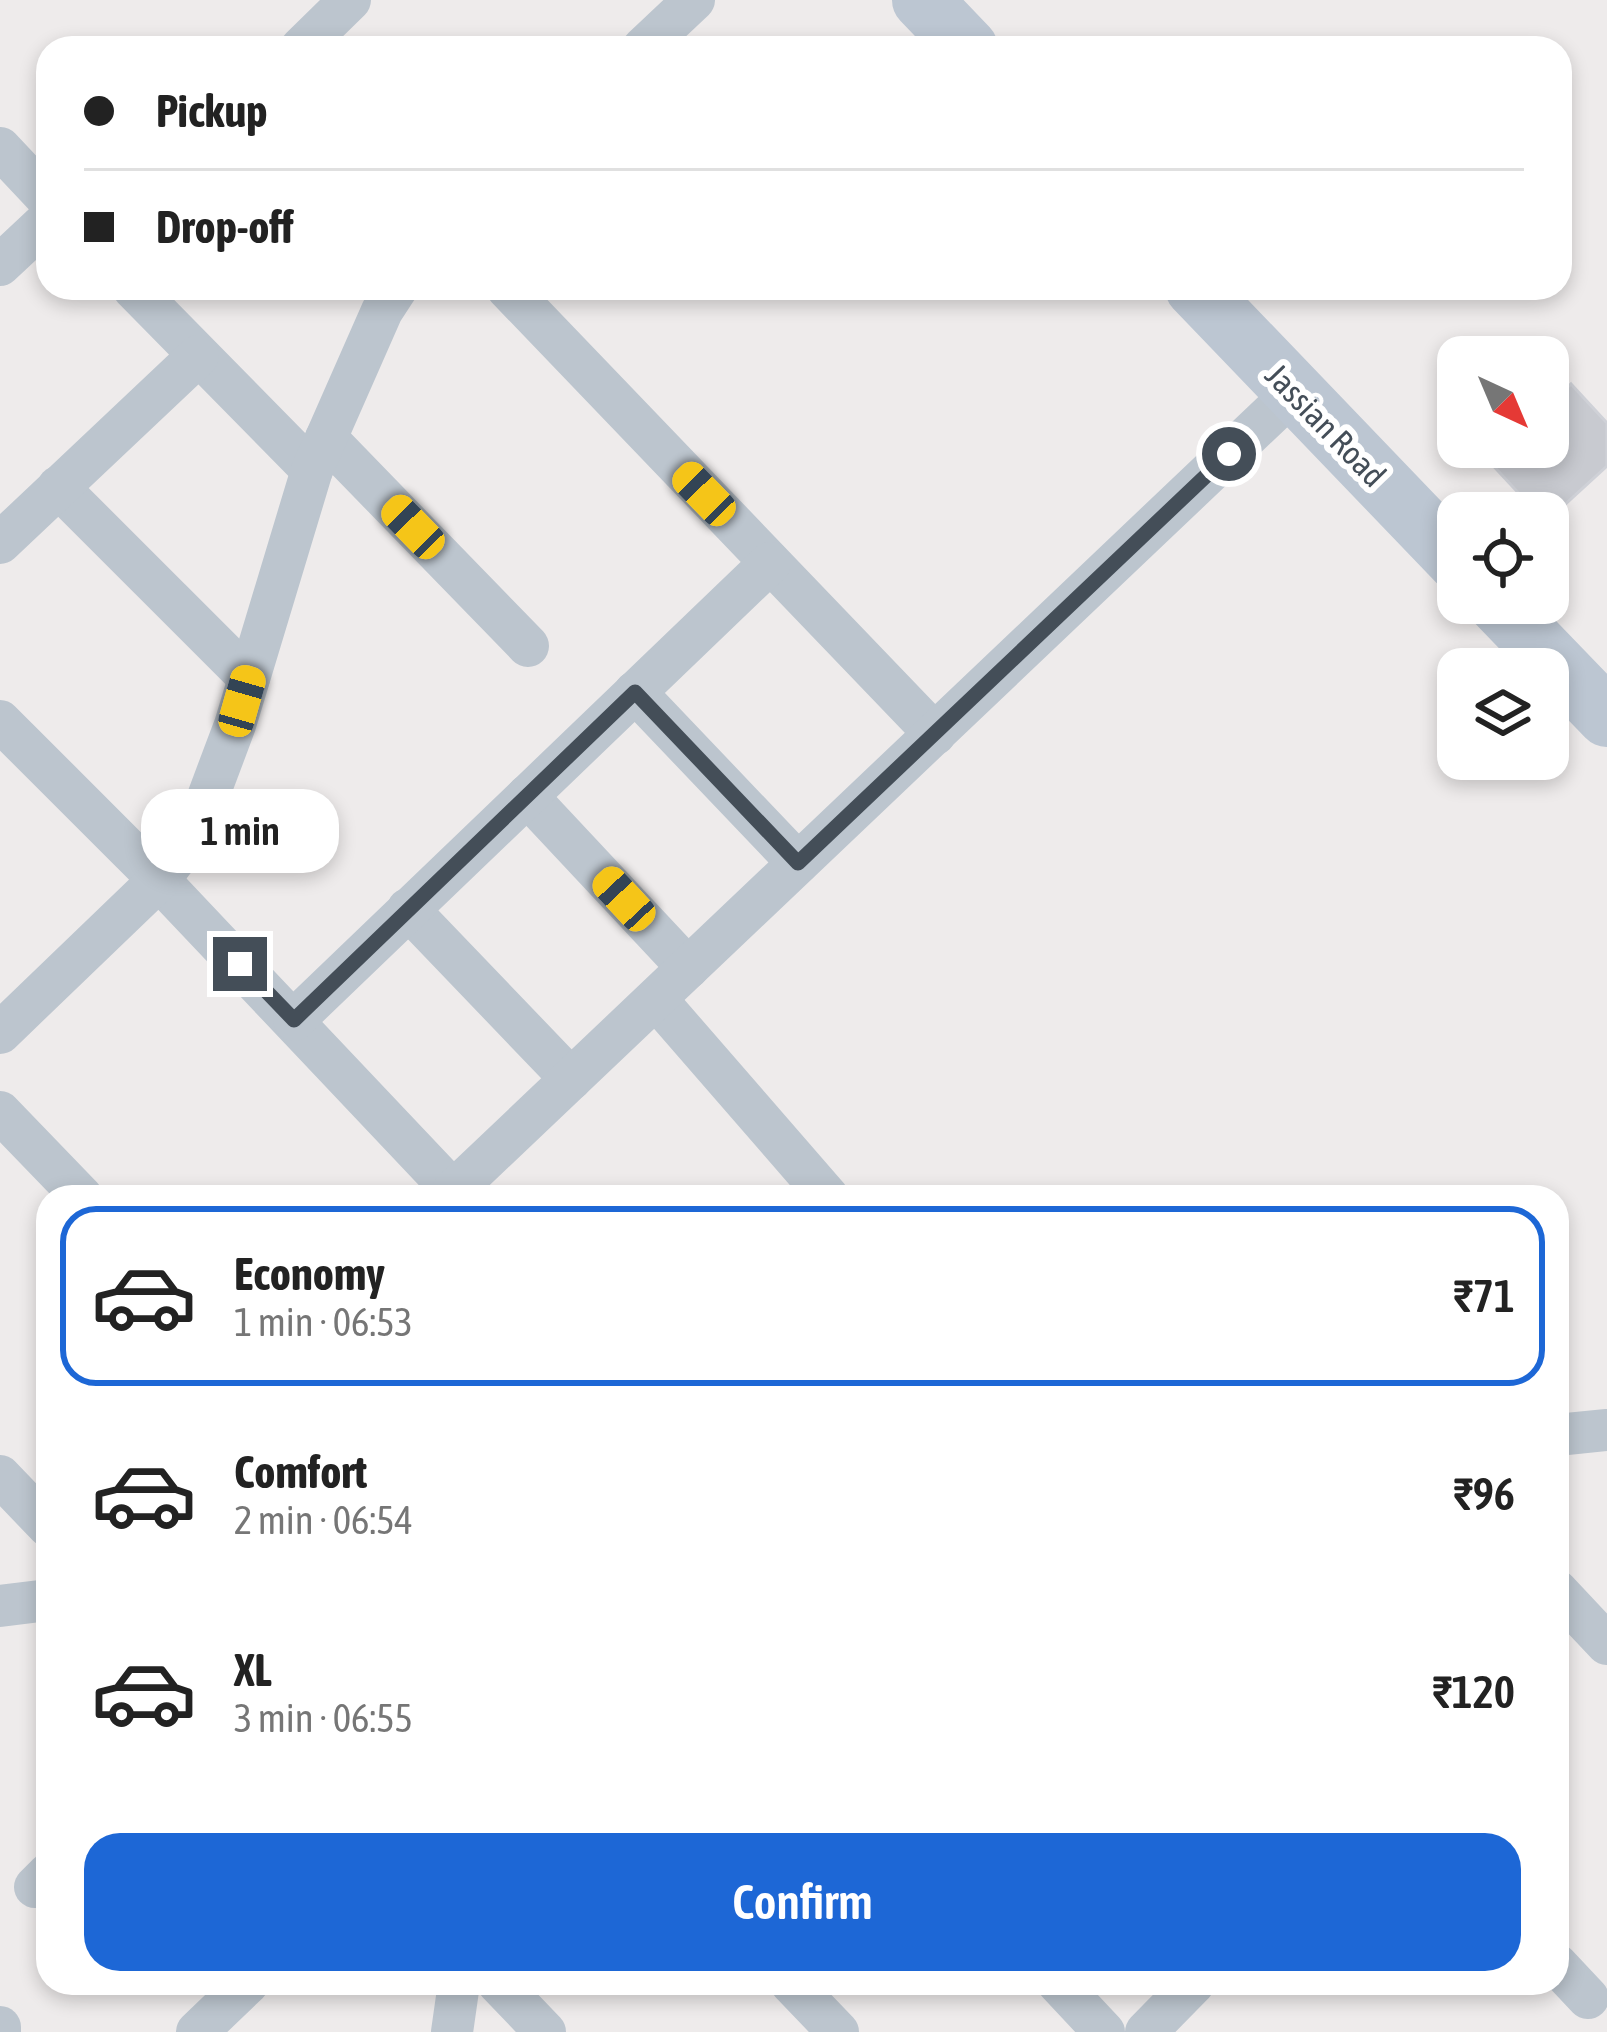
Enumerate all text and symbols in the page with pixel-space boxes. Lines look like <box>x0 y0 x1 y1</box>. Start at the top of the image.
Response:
text: Pickup <box>156 85 267 137</box>
text: Drop-off <box>156 201 294 253</box>
north arrow <box>1437 336 1569 468</box>
map controls <box>1437 336 1569 780</box>
street label: Jassian Road <box>1258 356 1394 494</box>
route start <box>1202 427 1256 481</box>
car <box>666 456 742 532</box>
car <box>375 489 451 565</box>
button: locate <box>1437 492 1569 624</box>
button: layers <box>1437 648 1569 780</box>
car <box>215 661 269 741</box>
callout: 1 min <box>141 790 339 874</box>
text: 1 min <box>200 809 280 853</box>
car <box>586 860 662 938</box>
route end <box>213 937 267 991</box>
icon: car <box>90 1242 198 1350</box>
text: Economy <box>234 1248 385 1300</box>
text: ₹71 <box>1453 1270 1515 1322</box>
text: 1 min · 06:53 <box>234 1300 413 1344</box>
icon: car <box>90 1440 198 1548</box>
text: Comfort <box>234 1446 367 1498</box>
text: ₹96 <box>1453 1468 1515 1520</box>
text: 2 min · 06:54 <box>234 1498 413 1542</box>
icon: car <box>90 1638 198 1746</box>
text: XL <box>234 1644 272 1696</box>
text: ₹120 <box>1432 1666 1515 1718</box>
text: 3 min · 06:55 <box>234 1696 413 1740</box>
button: Confirm <box>84 1833 1521 1971</box>

